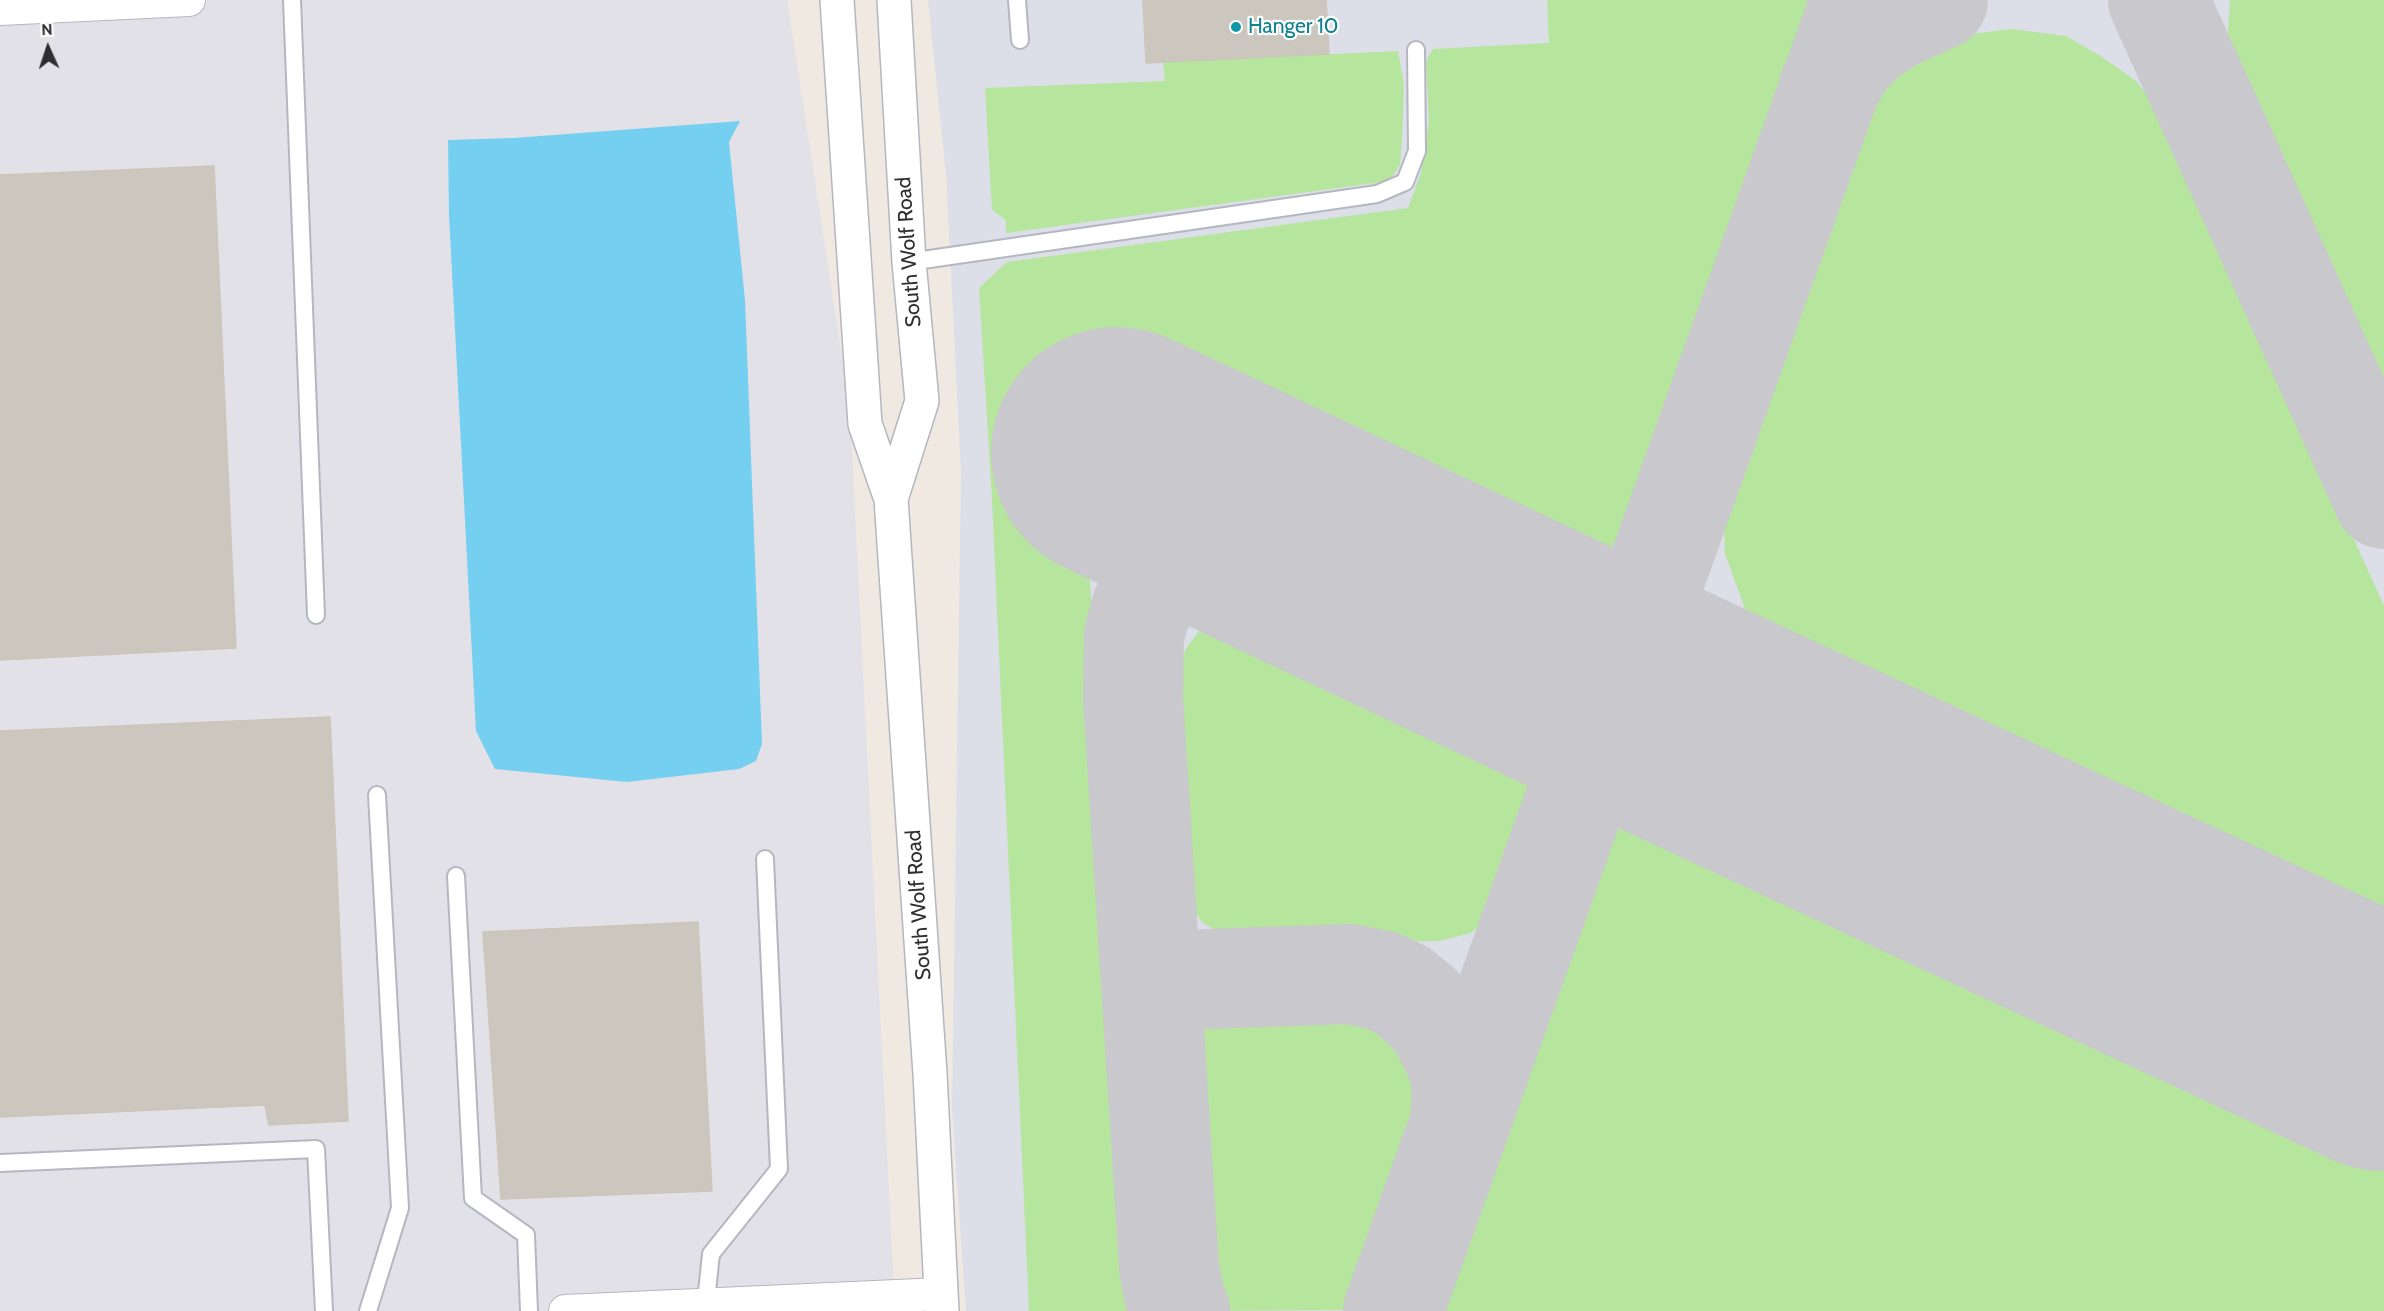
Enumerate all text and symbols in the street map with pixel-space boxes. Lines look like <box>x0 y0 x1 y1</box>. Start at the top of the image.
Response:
place label: Hanger 10 <box>1248 14 1339 40</box>
north arrow <box>18 18 78 78</box>
text: N <box>41 20 53 39</box>
marker: Hanger 10 <box>1229 20 1243 34</box>
street label: South Wolf Road <box>891 176 927 328</box>
street label: South Wolf Road <box>901 829 937 981</box>

